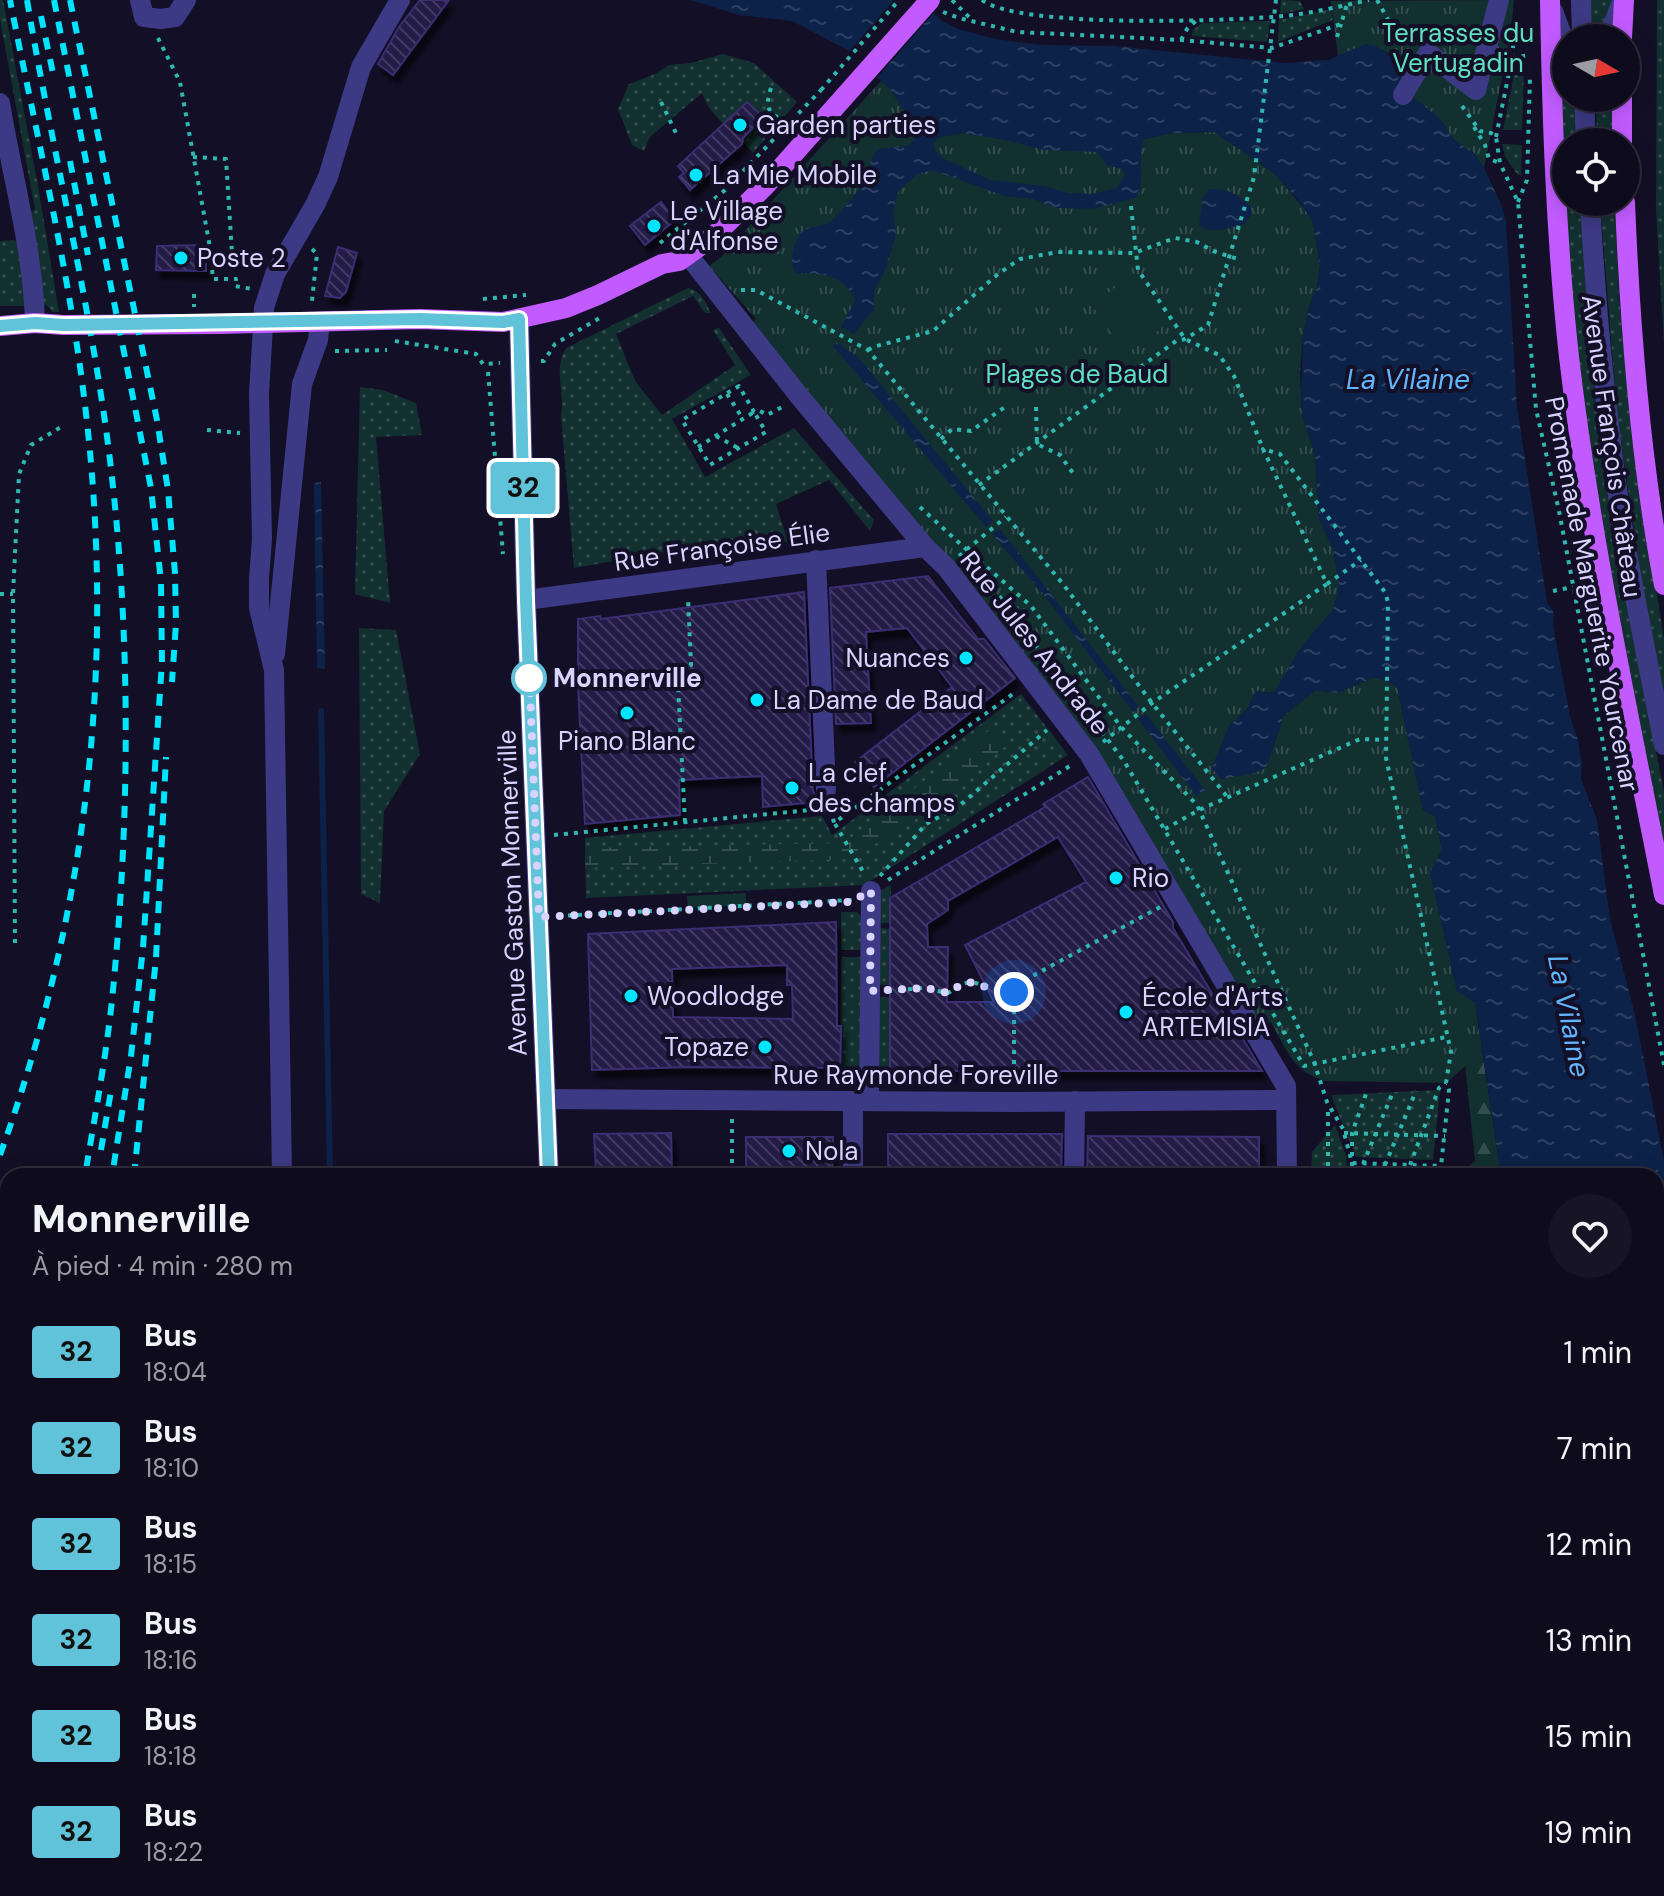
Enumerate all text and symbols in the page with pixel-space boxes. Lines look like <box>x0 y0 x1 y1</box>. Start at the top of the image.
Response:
park label: Terrasses du Vertugadin <box>1382 16 1534 80</box>
north arrow <box>1552 24 1640 112</box>
map controls <box>1552 24 1640 216</box>
place label: Garden parties <box>756 108 936 142</box>
marker: Garden parties <box>731 116 749 134</box>
button: locate <box>1552 128 1640 216</box>
place label: La Mie Mobile <box>712 158 877 192</box>
marker: La Mie Mobile <box>687 166 705 184</box>
place label: Le Village d'Alfonse <box>670 194 783 258</box>
marker: Le Village d'Alfonse <box>645 217 663 235</box>
place label: Poste 2 <box>197 241 286 275</box>
marker: Poste 2 <box>172 249 190 267</box>
street label: Avenue François Château <box>1574 292 1650 600</box>
park label: Plages de Baud <box>986 357 1168 391</box>
water label: La Vilaine <box>1346 361 1470 398</box>
street label: Promenade Marguerite Yourcenar <box>1537 393 1647 795</box>
line badge: 32 <box>487 462 559 514</box>
text: 32 <box>506 469 540 506</box>
street label: Rue Françoise Élie <box>612 515 832 579</box>
street label: Rue Jules Andrade <box>953 544 1117 742</box>
place label: Nuances <box>845 641 950 675</box>
marker: Nuances <box>957 649 975 667</box>
marker: Monnerville <box>512 661 546 695</box>
place label: Monnerville <box>553 661 702 695</box>
place label: La Dame de Baud <box>773 683 984 717</box>
marker: La Dame de Baud <box>748 691 766 709</box>
marker: Piano Blanc <box>618 704 636 722</box>
place label: Piano Blanc <box>558 724 696 758</box>
street label: Avenue Gaston Monnerville <box>489 729 535 1057</box>
place label: La clef des champs <box>808 756 956 820</box>
marker: La clef des champs <box>783 779 801 797</box>
place label: Rio <box>1132 861 1169 895</box>
marker: Rio <box>1107 869 1125 887</box>
water label: La Vilaine <box>1539 952 1599 1080</box>
your location <box>994 972 1034 1012</box>
place label: Woodlodge <box>647 979 784 1013</box>
place label: École d'Arts ARTEMISIA <box>1142 980 1283 1044</box>
marker: Woodlodge <box>622 987 640 1005</box>
marker: École d'Arts ARTEMISIA <box>1117 1003 1135 1021</box>
place label: Topaze <box>664 1030 749 1064</box>
marker: Topaze <box>756 1038 774 1056</box>
street label: Rue Raymonde Foreville <box>773 1058 1059 1092</box>
place label: Nola <box>805 1134 858 1168</box>
marker: Nola <box>780 1142 798 1160</box>
text: Monnerville <box>32 1194 251 1244</box>
button: heart <box>1548 1194 1632 1278</box>
text: À pied · 4 min · 280 m <box>32 1249 293 1283</box>
text: Bus <box>144 1316 198 1355</box>
text: 32 <box>59 1333 93 1370</box>
text: 1 min <box>1564 1333 1632 1372</box>
text: 18:04 <box>144 1355 207 1389</box>
text: Bus <box>144 1412 198 1451</box>
text: 32 <box>59 1429 93 1466</box>
text: 7 min <box>1557 1429 1632 1468</box>
text: 18:10 <box>144 1451 199 1485</box>
text: Bus <box>144 1508 198 1547</box>
text: 32 <box>59 1525 93 1562</box>
text: 12 min <box>1546 1525 1632 1564</box>
text: 18:15 <box>144 1547 197 1581</box>
text: Bus <box>144 1604 198 1643</box>
text: 32 <box>59 1621 93 1658</box>
text: 13 min <box>1546 1621 1632 1660</box>
text: 18:16 <box>144 1643 198 1677</box>
text: Bus <box>144 1700 198 1739</box>
text: 32 <box>59 1717 93 1754</box>
text: 15 min <box>1545 1717 1632 1756</box>
text: 18:18 <box>144 1739 197 1773</box>
text: Bus <box>144 1796 198 1835</box>
text: 32 <box>59 1813 93 1850</box>
text: 19 min <box>1545 1813 1632 1852</box>
text: 18:22 <box>144 1835 203 1869</box>

